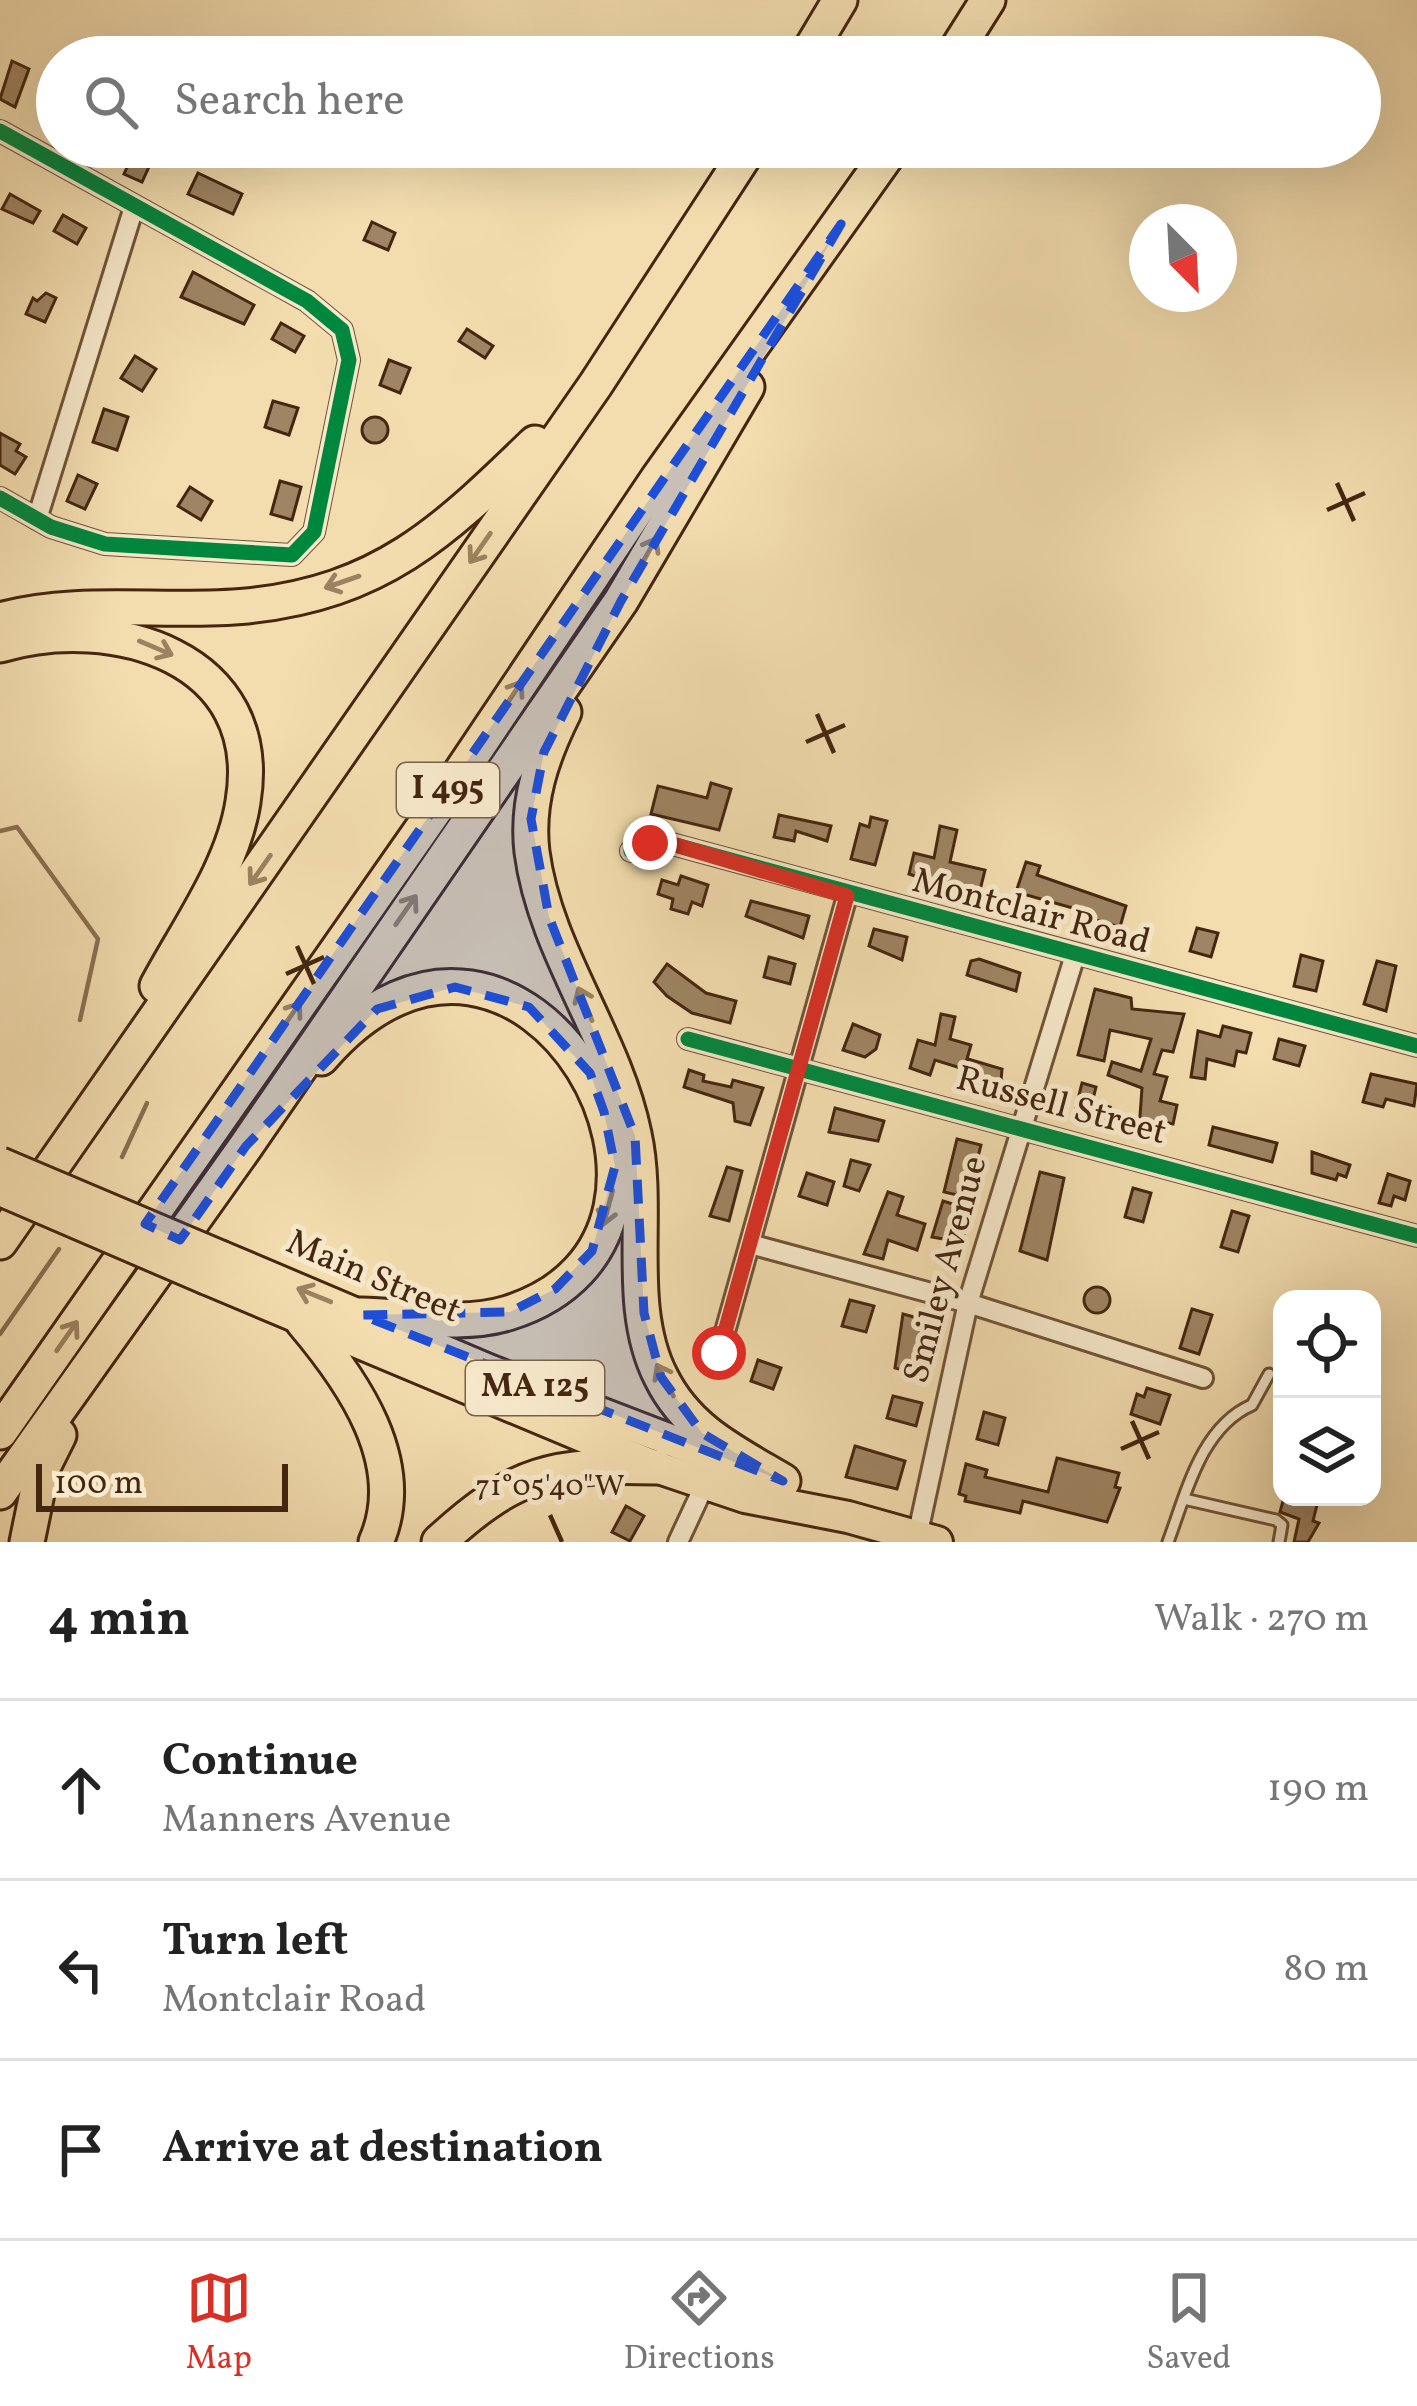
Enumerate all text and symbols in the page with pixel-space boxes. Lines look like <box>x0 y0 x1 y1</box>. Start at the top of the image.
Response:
search box <box>36 36 1381 168</box>
icon: search <box>78 69 144 135</box>
text: Search here <box>174 71 405 134</box>
north arrow <box>1129 204 1237 312</box>
one-way arrow <box>468 531 493 564</box>
one-way arrow <box>637 536 660 571</box>
one-way arrow <box>324 573 361 594</box>
one-way arrow <box>137 638 173 660</box>
one-way arrow <box>499 679 524 713</box>
road number: I 495 <box>397 763 499 817</box>
route end <box>623 816 677 870</box>
one-way arrow <box>248 852 273 886</box>
street label: Montclair Road <box>907 857 1155 969</box>
one-way arrow <box>393 894 418 927</box>
one-way arrow <box>573 986 595 1022</box>
one-way arrow <box>277 1000 302 1034</box>
street label: Russell Street <box>950 1055 1172 1159</box>
street label: Smiley Avenue <box>893 1151 1001 1389</box>
one-way arrow <box>595 1188 617 1226</box>
street label: Main Street <box>278 1219 468 1337</box>
one-way arrow <box>297 1283 334 1304</box>
map controls <box>1273 1290 1381 1506</box>
button: locate <box>1273 1290 1381 1398</box>
one-way arrow <box>54 1320 79 1354</box>
route start <box>692 1326 746 1380</box>
road number: MA 125 <box>466 1361 604 1415</box>
one-way arrow <box>653 1363 676 1398</box>
button: layers <box>1273 1398 1381 1506</box>
scale bar <box>36 1458 288 1511</box>
text: 100 m <box>54 1462 143 1508</box>
text: 71°05'40"W <box>475 1466 625 1508</box>
text: 4 min <box>48 1585 190 1656</box>
text: Walk · 270 m <box>1154 1593 1369 1647</box>
text: Continue <box>162 1731 358 1794</box>
icon: ahead <box>48 1757 114 1823</box>
text: 190 m <box>1267 1763 1369 1817</box>
text: Manners Avenue <box>162 1794 451 1848</box>
text: Turn left <box>162 1911 348 1974</box>
icon: left <box>48 1937 114 2003</box>
text: 80 m <box>1283 1943 1369 1997</box>
text: Montclair Road <box>162 1974 426 2028</box>
icon: arrive <box>48 2117 114 2183</box>
text: Arrive at destination <box>162 2118 603 2181</box>
tab: Map <box>186 2265 252 2383</box>
tab: Directions <box>623 2265 775 2383</box>
tab: Saved <box>1146 2265 1231 2383</box>

